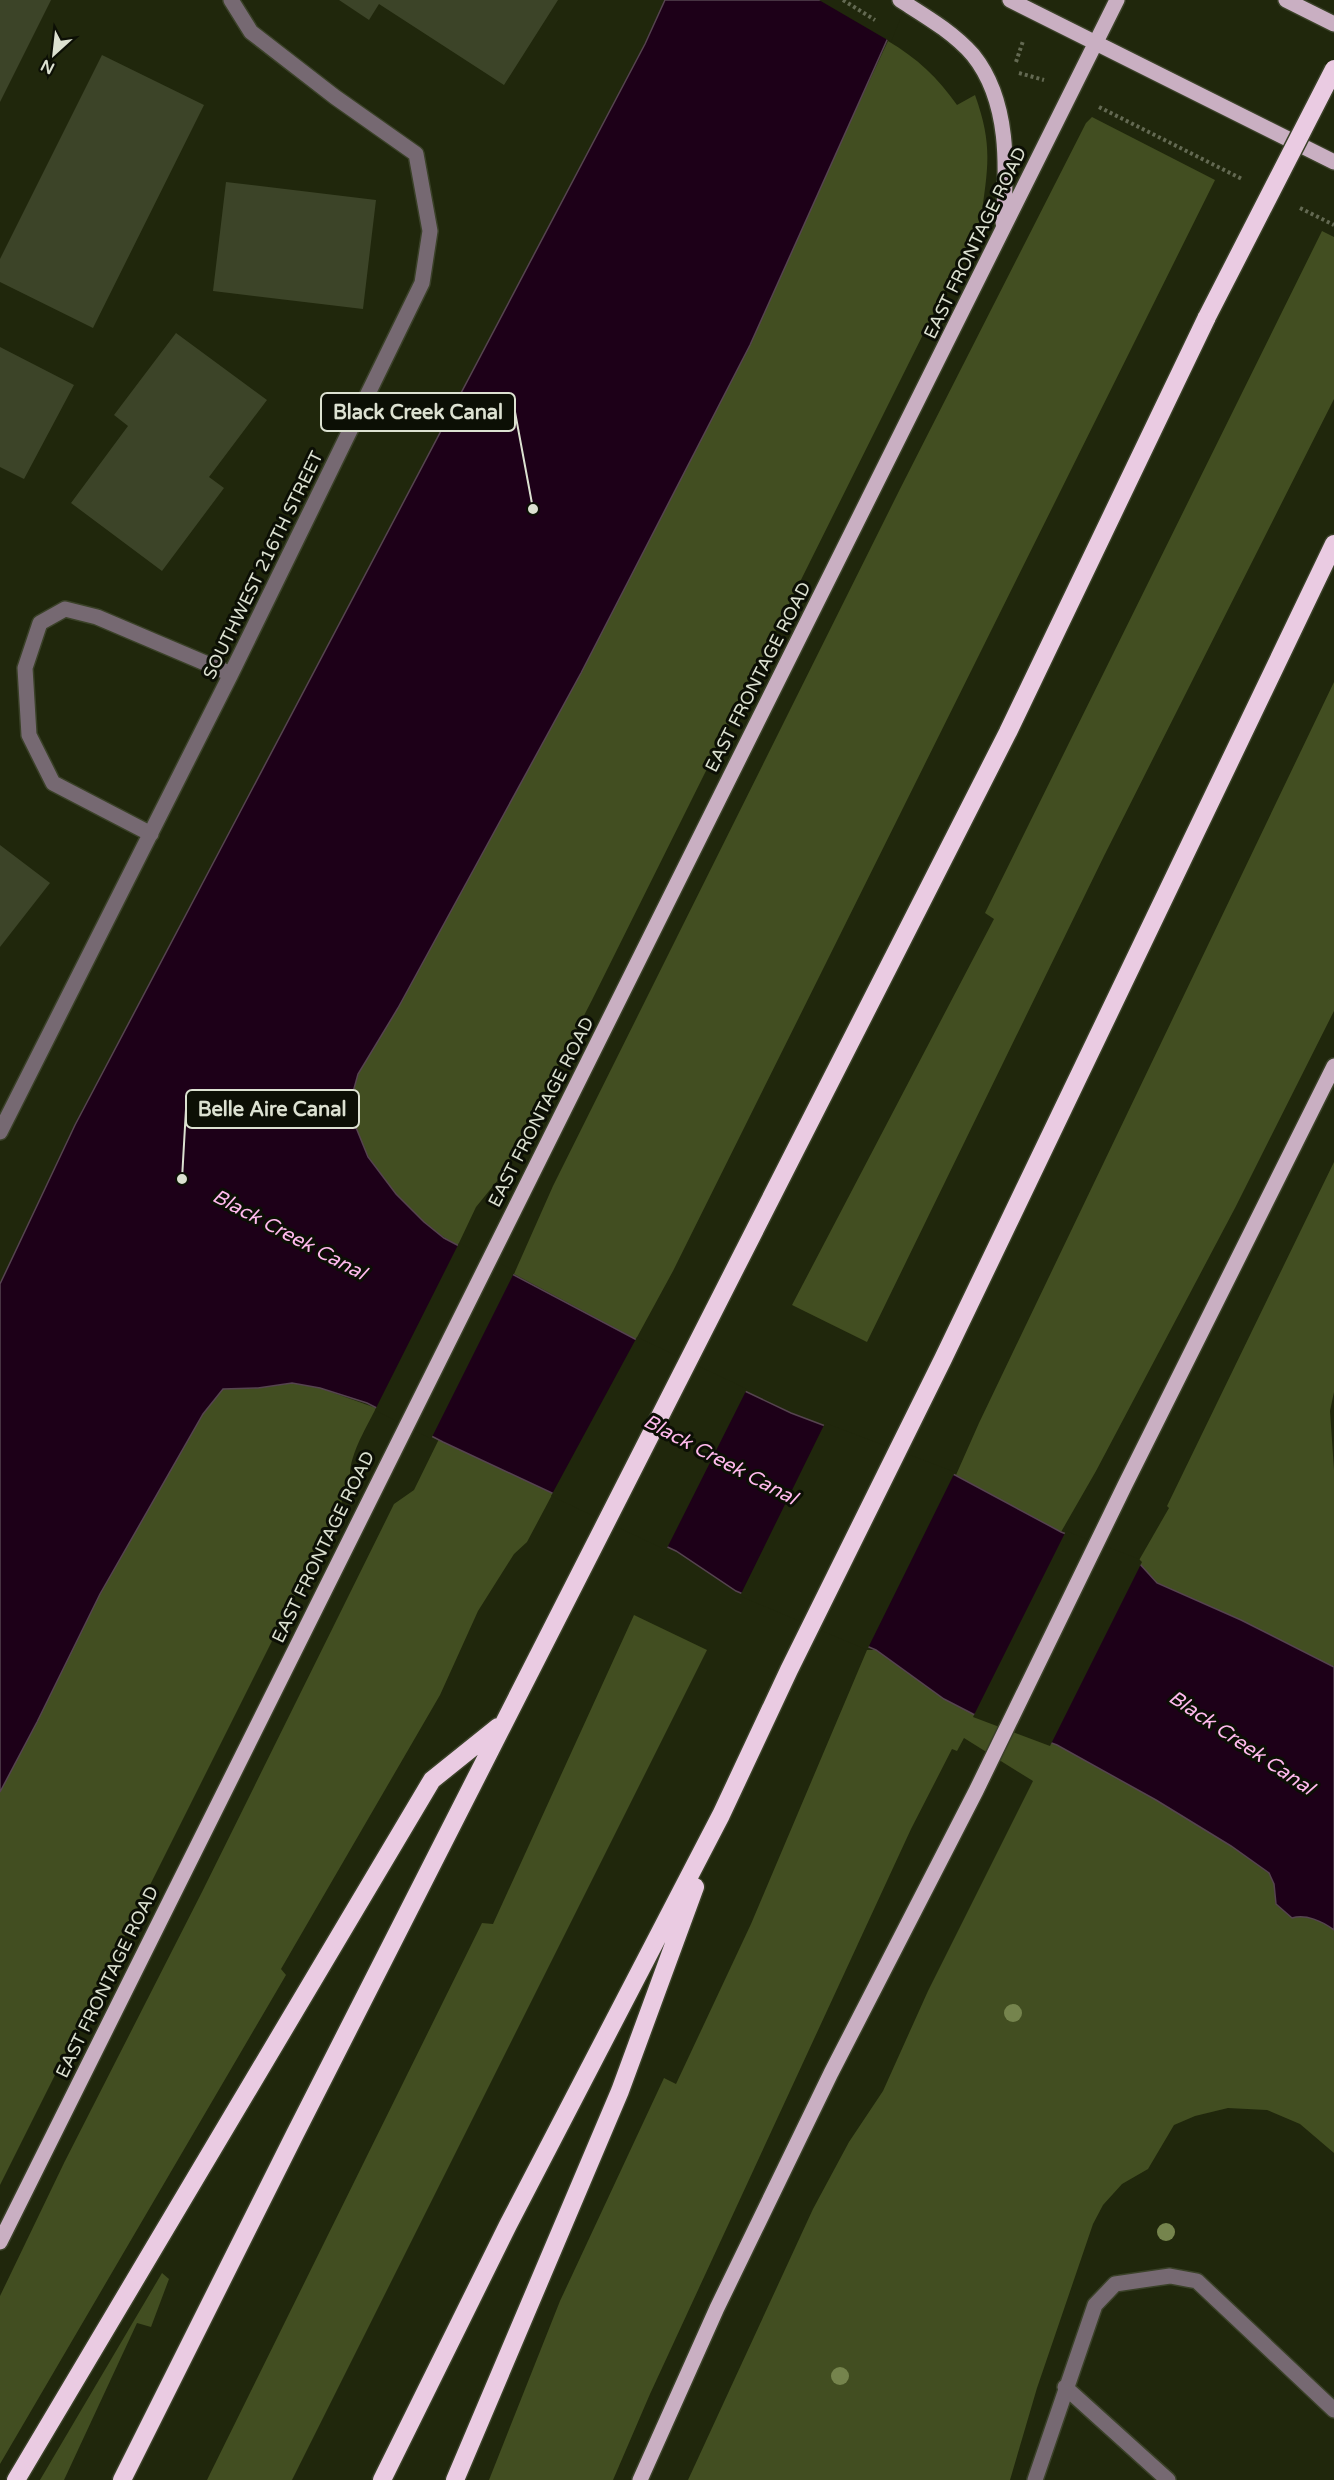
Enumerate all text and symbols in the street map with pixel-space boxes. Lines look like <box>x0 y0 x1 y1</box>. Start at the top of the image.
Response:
north arrow <box>24 24 84 84</box>
text: N <box>37 55 58 78</box>
street label: EAST FRONTAGE ROAD <box>919 143 1031 343</box>
callout: Black Creek Canal <box>321 393 515 431</box>
text: Black Creek Canal <box>333 401 503 425</box>
street label: SOUTHWEST 216TH STREET <box>198 447 328 683</box>
street label: EAST FRONTAGE ROAD <box>700 578 816 776</box>
street label: EAST FRONTAGE ROAD <box>483 1013 599 1211</box>
callout: Belle Aire Canal <box>186 1090 359 1128</box>
text: Belle Aire Canal <box>198 1098 346 1122</box>
water label: Black Creek Canal <box>208 1184 372 1286</box>
water label: Black Creek Canal <box>639 1409 803 1511</box>
street label: EAST FRONTAGE ROAD <box>267 1447 379 1647</box>
water label: Black Creek Canal <box>1164 1685 1320 1802</box>
street label: EAST FRONTAGE ROAD <box>51 1882 163 2082</box>

